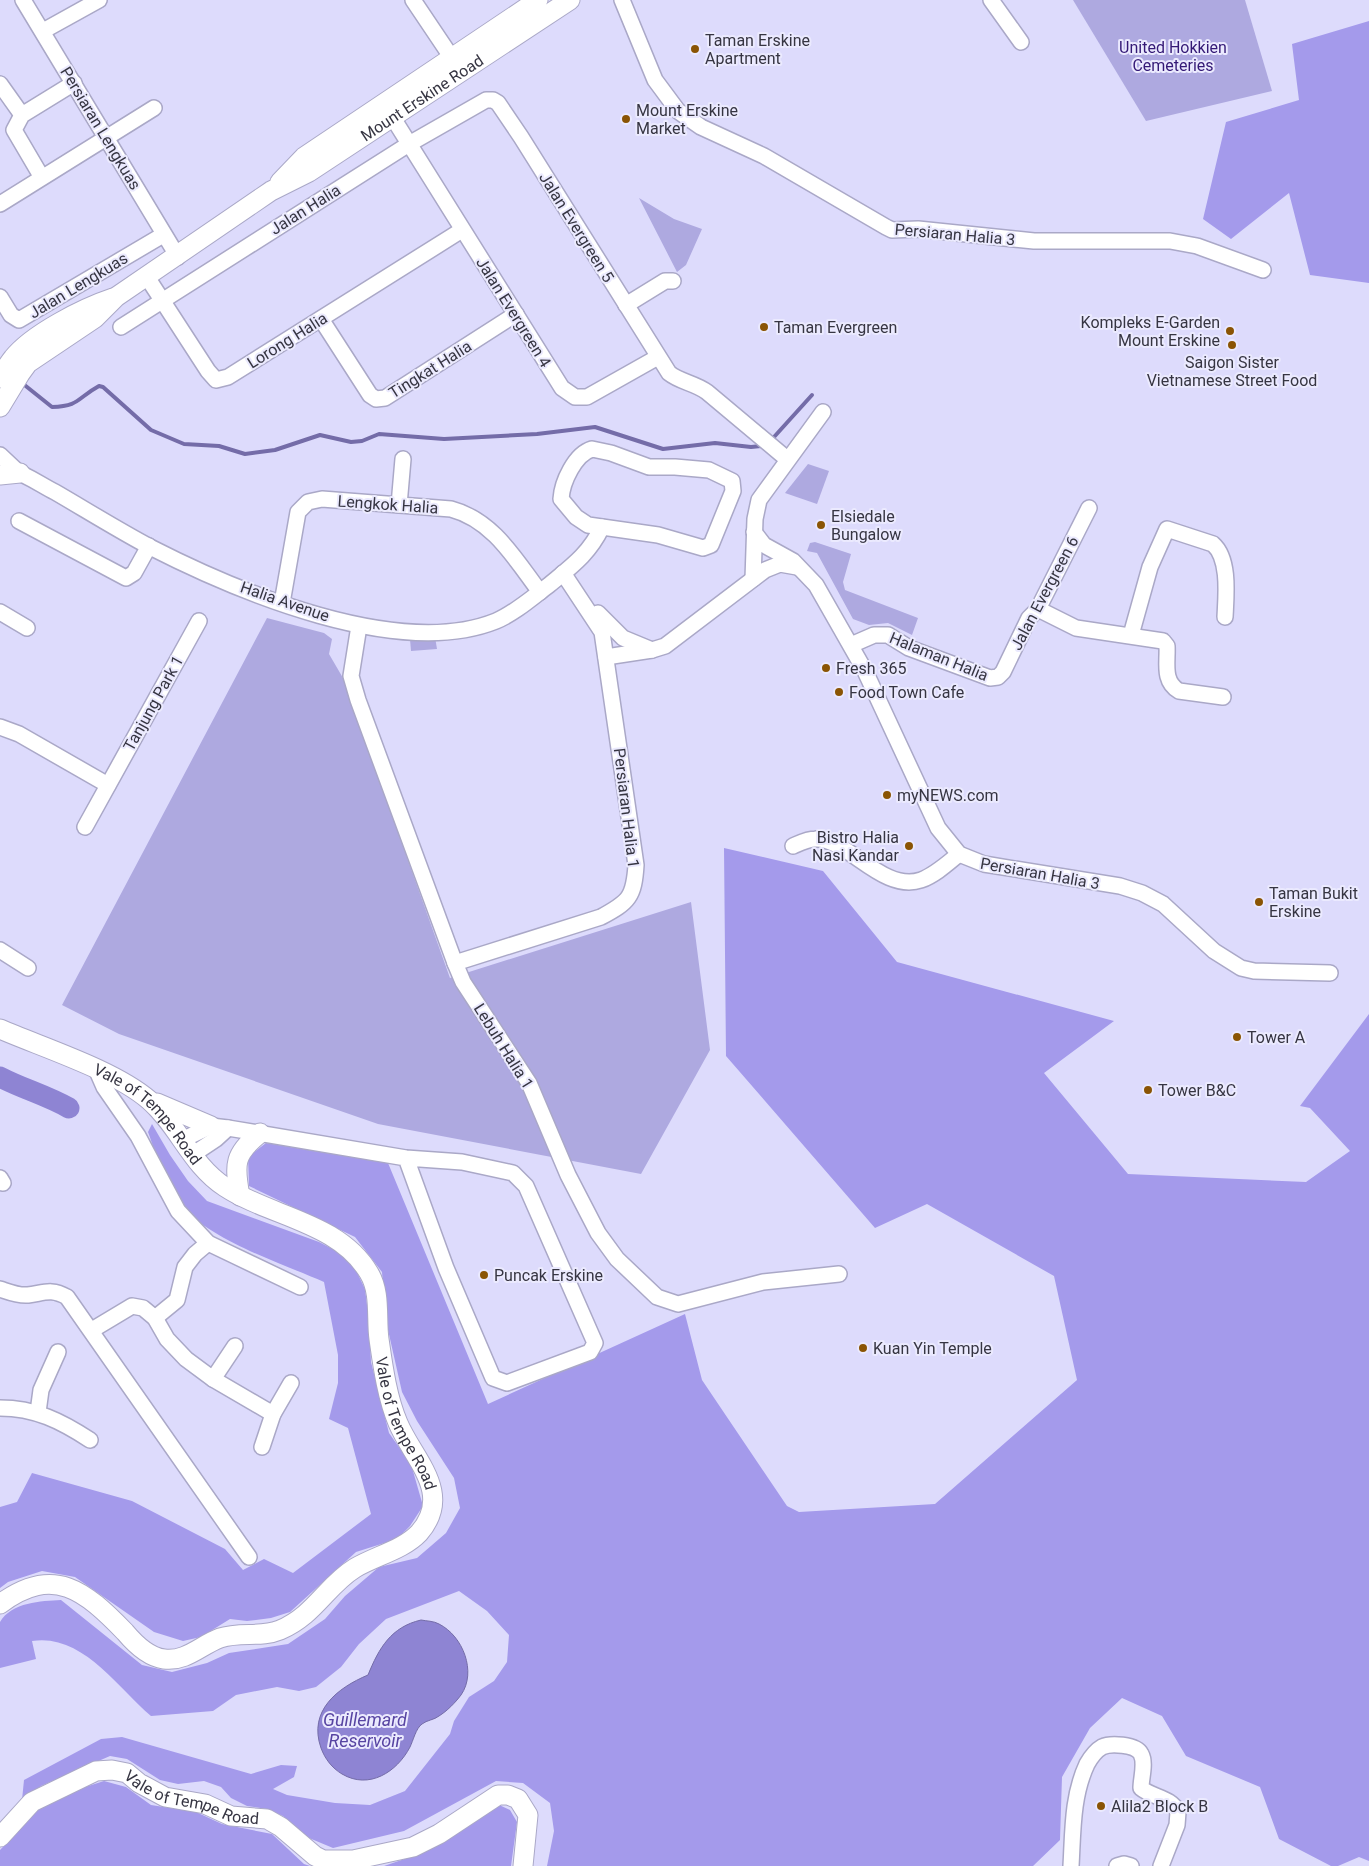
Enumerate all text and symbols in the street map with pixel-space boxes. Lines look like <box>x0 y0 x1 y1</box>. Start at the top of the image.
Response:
place label: Taman Erskine Apartment <box>705 31 810 68</box>
park label: United Hokkien Cemeteries <box>1119 38 1227 75</box>
marker: Taman Erskine Apartment <box>689 43 701 55</box>
street label: Mount Erskine Road <box>357 51 487 145</box>
street label: Persiaran Lengkuas <box>56 63 145 193</box>
place label: Mount Erskine Market <box>636 101 738 138</box>
marker: Mount Erskine Market <box>620 113 632 125</box>
street label: Jalan Evergreen 5 <box>535 169 618 286</box>
street label: Jalan Halia <box>267 180 344 239</box>
street label: Persiaran Halia 3 <box>894 220 1016 249</box>
street label: Jalan Lengkuas <box>25 249 131 322</box>
street label: Jalan Evergreen 4 <box>472 254 555 371</box>
street label: Lorong Halia <box>244 308 331 372</box>
place label: Kompleks E-Garden Mount Erskine <box>1081 313 1220 350</box>
place label: Taman Evergreen <box>774 318 897 337</box>
marker: Taman Evergreen <box>758 321 770 333</box>
marker: Kompleks E-Garden Mount Erskine <box>1224 325 1236 337</box>
street label: Tingkat Halia <box>385 336 475 402</box>
marker: Saigon Sister Vietnamese Street Food <box>1226 339 1238 351</box>
place label: Saigon Sister Vietnamese Street Food <box>1147 353 1317 390</box>
street label: Lengkok Halia <box>337 492 439 517</box>
place label: Elsiedale Bungalow <box>831 507 901 544</box>
marker: Elsiedale Bungalow <box>815 519 827 531</box>
street label: Jalan Evergreen 6 <box>1006 533 1082 653</box>
street label: Halia Avenue <box>238 577 332 626</box>
street label: Halaman Halia <box>887 628 991 685</box>
street label: Tanjung Park 1 <box>119 652 187 754</box>
place label: Fresh 365 <box>836 659 906 678</box>
marker: Fresh 365 <box>820 662 832 674</box>
place label: Food Town Cafe <box>849 683 964 702</box>
marker: Food Town Cafe <box>833 686 845 698</box>
street label: Persiaran Halia 1 <box>610 747 643 869</box>
place label: myNEWS.com <box>897 786 999 805</box>
marker: myNEWS.com <box>881 789 893 801</box>
place label: Bistro Halia Nasi Kandar <box>812 828 900 865</box>
marker: Bistro Halia Nasi Kandar <box>903 840 915 852</box>
street label: Persiaran Halia 3 <box>979 854 1101 893</box>
place label: Taman Bukit Erskine <box>1269 884 1358 921</box>
marker: Taman Bukit Erskine <box>1253 896 1265 908</box>
street label: Lebuh Halia 1 <box>470 1000 537 1093</box>
place label: Tower A <box>1247 1028 1306 1047</box>
marker: Tower A <box>1231 1031 1243 1043</box>
street label: Vale of Tempe Road <box>91 1060 205 1168</box>
place label: Tower B&C <box>1158 1081 1236 1100</box>
marker: Tower B&C <box>1142 1084 1154 1096</box>
place label: Puncak Erskine <box>494 1266 603 1285</box>
marker: Puncak Erskine <box>478 1269 490 1281</box>
place label: Kuan Yin Temple <box>873 1339 992 1358</box>
marker: Kuan Yin Temple <box>857 1342 869 1354</box>
street label: Vale of Tempe Road <box>372 1355 440 1492</box>
water label: Guillemard Reservoir <box>323 1709 408 1751</box>
street label: Vale of Tempe Road <box>120 1766 260 1828</box>
place label: Alila2 Block B <box>1111 1797 1208 1816</box>
marker: Alila2 Block B <box>1095 1800 1107 1812</box>

